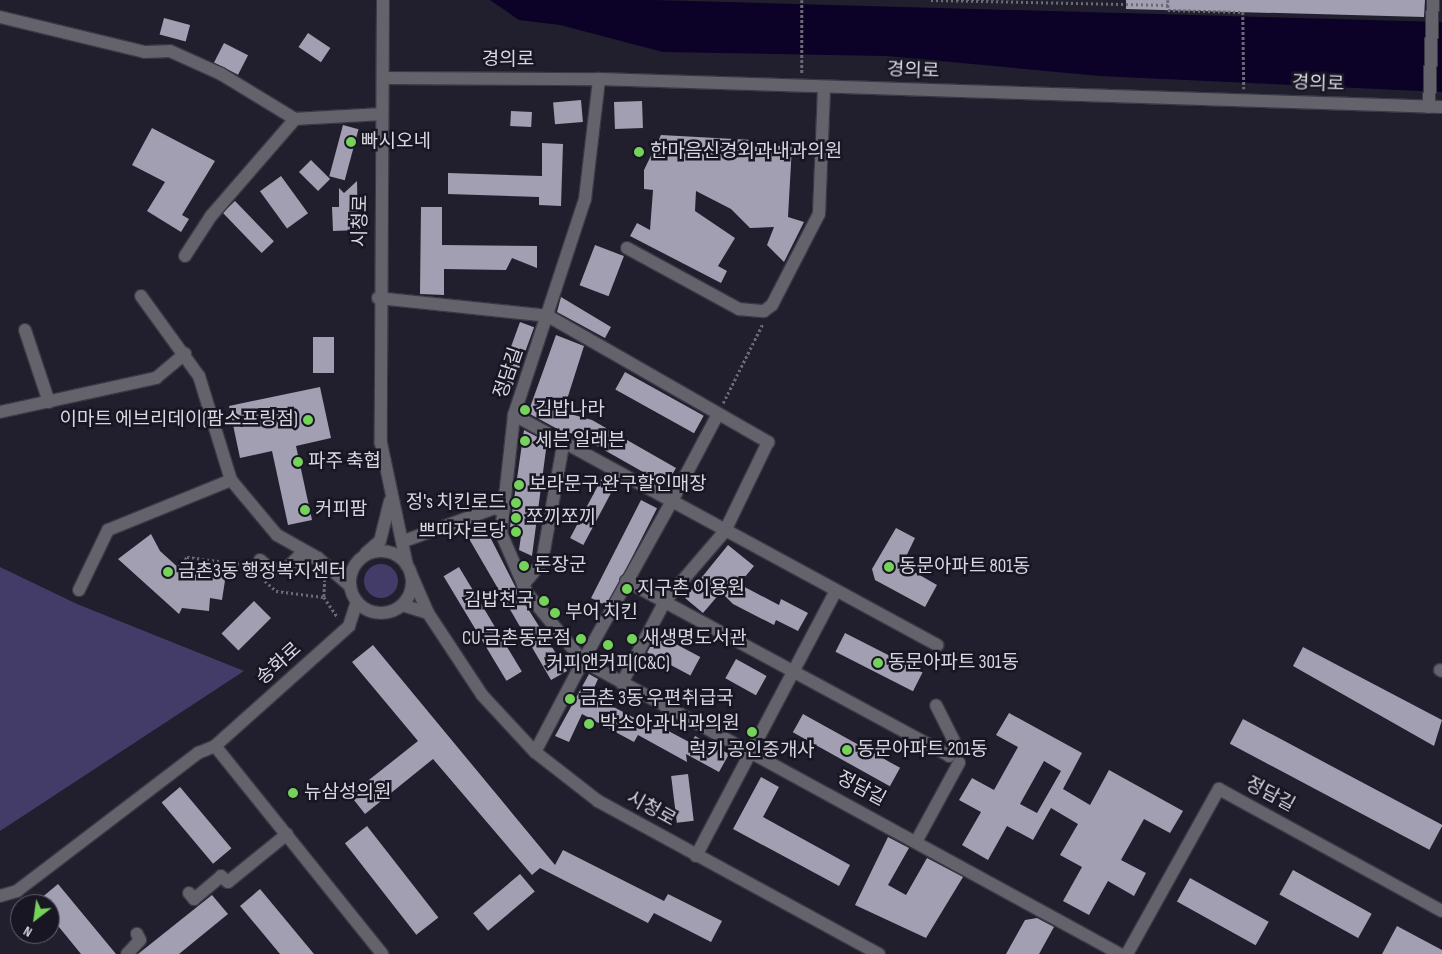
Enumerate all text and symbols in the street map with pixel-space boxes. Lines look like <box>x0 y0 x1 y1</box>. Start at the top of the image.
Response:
street label: 경의로 <box>482 49 534 71</box>
street label: 경의로 <box>886 59 940 83</box>
street label: 경의로 <box>1291 72 1345 96</box>
place label: 빠시오네 <box>361 131 431 153</box>
marker: 빠시오네 <box>345 136 357 148</box>
place label: 한마음신경외과내과의원 <box>650 141 842 163</box>
marker: 한마음신경외과내과의원 <box>632 145 646 159</box>
street label: 시청로 <box>349 195 373 247</box>
street label: 정담길 <box>490 344 528 402</box>
place label: 김밥나라 <box>535 399 605 421</box>
marker: 김밥나라 <box>519 404 531 416</box>
place label: 이마트 에브리데이(팜스프링점) <box>60 409 298 431</box>
marker: 이마트 에브리데이(팜스프링점) <box>302 414 314 426</box>
place label: 세븐 일레븐 <box>535 430 625 452</box>
marker: 세븐 일레븐 <box>519 435 531 447</box>
place label: 파주 축협 <box>308 451 381 473</box>
marker: 파주 축협 <box>292 456 304 468</box>
place label: 보라문구 완구할인매장 <box>529 474 707 496</box>
marker: 보라문구 완구할인매장 <box>513 479 525 491</box>
place label: 정's 치킨로드 <box>406 492 506 514</box>
marker: 정's 치킨로드 <box>510 497 522 509</box>
place label: 커피팜 <box>315 499 367 521</box>
marker: 커피팜 <box>299 504 311 516</box>
place label: 쪼끼쪼끼 <box>526 507 596 529</box>
marker: 쪼끼쪼끼 <box>510 512 522 524</box>
place label: 쁘띠자르당 <box>419 521 506 543</box>
marker: 쁘띠자르당 <box>510 526 522 538</box>
place label: 돈장군 <box>534 555 586 577</box>
place label: 동문아파트 801동 <box>899 556 1030 578</box>
marker: 돈장군 <box>518 560 530 572</box>
place label: 금촌3동 행정복지센터 <box>178 561 346 583</box>
marker: 동문아파트 801동 <box>883 561 895 573</box>
marker: 금촌3동 행정복지센터 <box>162 566 174 578</box>
place label: 지구촌 이용원 <box>637 578 745 600</box>
marker: 지구촌 이용원 <box>621 583 633 595</box>
place label: 김밥천국 <box>464 590 534 612</box>
marker: 김밥천국 <box>538 595 550 607</box>
place label: 부어 치킨 <box>565 602 638 624</box>
marker: 부어 치킨 <box>549 607 561 619</box>
place label: CU 금촌동문점 <box>462 628 571 650</box>
place label: 새생명도서관 <box>642 628 747 650</box>
marker: CU 금촌동문점 <box>575 633 587 645</box>
marker: 새생명도서관 <box>626 633 638 645</box>
street label: 송화로 <box>252 638 306 690</box>
marker: 커피앤커피(C&C) <box>602 639 614 651</box>
place label: 동문아파트 301동 <box>888 652 1019 674</box>
place label: 커피앤커피(C&C) <box>546 653 670 675</box>
marker: 동문아파트 301동 <box>872 657 884 669</box>
place label: 금촌 3동 우편취급국 <box>580 688 734 710</box>
marker: 금촌 3동 우편취급국 <box>564 693 576 705</box>
place label: 박소아과내과의원 <box>600 713 740 735</box>
marker: 박소아과내과의원 <box>582 717 596 731</box>
marker: 럭키 공인중개사 <box>746 726 758 738</box>
place label: 동문아파트 201동 <box>857 739 988 761</box>
place label: 럭키 공인중개사 <box>689 740 815 762</box>
marker: 동문아파트 201동 <box>841 744 853 756</box>
street label: 정담길 <box>832 767 890 811</box>
street label: 정담길 <box>1241 773 1299 817</box>
place label: 뉴삼성의원 <box>304 782 391 804</box>
marker: 뉴삼성의원 <box>286 786 300 800</box>
street label: 시청로 <box>623 786 679 832</box>
north arrow <box>10 894 60 944</box>
text: N <box>20 922 35 941</box>

